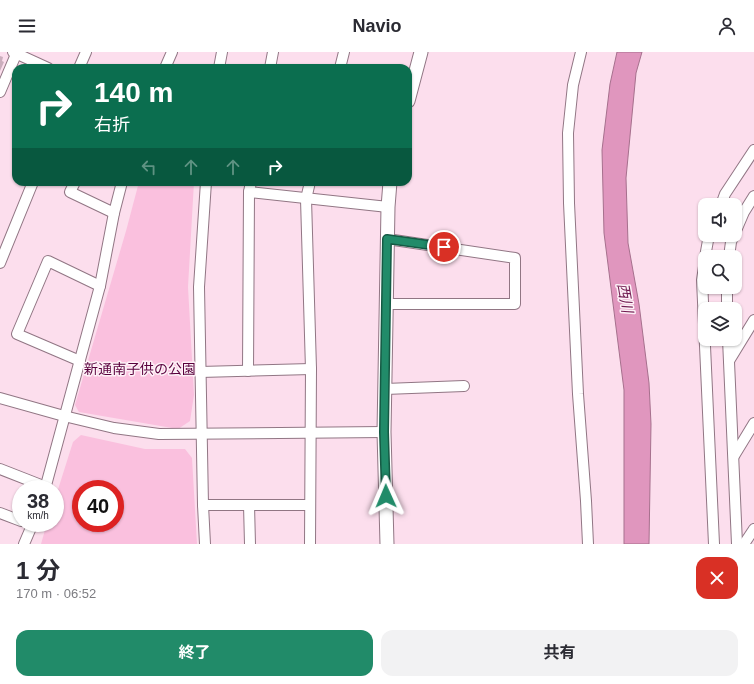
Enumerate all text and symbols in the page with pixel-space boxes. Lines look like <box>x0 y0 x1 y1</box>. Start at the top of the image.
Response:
icon: menu <box>16 15 38 37</box>
icon: person <box>716 15 738 37</box>
text: Navio <box>352 16 402 36</box>
text: 140 m <box>94 77 173 108</box>
icon: right <box>28 80 80 132</box>
text: 右折 <box>94 115 130 135</box>
icon: left <box>138 156 160 178</box>
icon: ahead <box>180 156 202 178</box>
icon: ahead <box>222 156 244 178</box>
icon: right <box>264 156 286 178</box>
map controls <box>698 198 742 346</box>
button: sound <box>698 198 742 242</box>
pin <box>427 230 461 264</box>
icon: arrive <box>433 236 455 258</box>
button: search <box>698 250 742 294</box>
water label: 西川 <box>615 282 637 316</box>
button: layers <box>698 302 742 346</box>
park label: 新通南子供の公園 <box>84 361 196 377</box>
position arrow <box>365 475 407 517</box>
speed limit sign: 40 <box>72 480 124 532</box>
text: 38 <box>27 490 49 512</box>
text: km/h <box>27 510 49 521</box>
text: 1 分 <box>16 557 60 584</box>
button: close <box>696 557 738 599</box>
text: 170 m · 06:52 <box>16 586 96 601</box>
button: 終了 <box>16 630 373 676</box>
button: 共有 <box>381 630 738 676</box>

